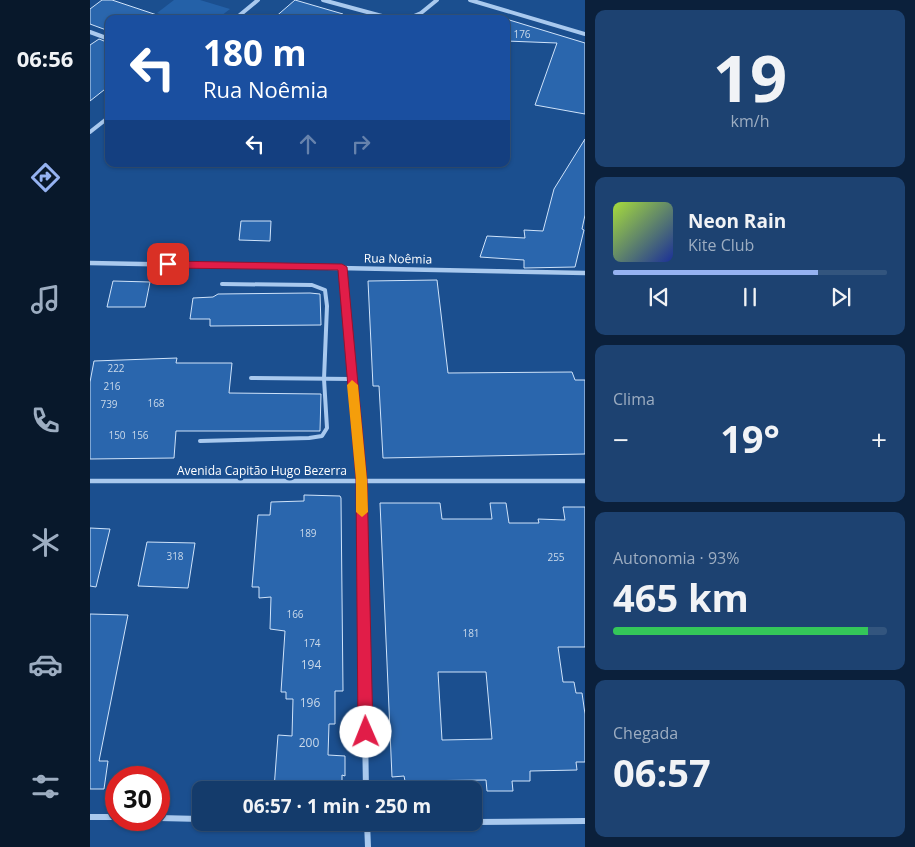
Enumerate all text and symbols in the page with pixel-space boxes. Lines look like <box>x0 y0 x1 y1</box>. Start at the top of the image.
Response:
house number: 176 <box>513 27 531 41</box>
text: 180 m <box>203 29 307 76</box>
text: 19 <box>713 33 787 121</box>
icon: left <box>120 35 185 100</box>
text: 06:56 <box>17 43 73 73</box>
text: Rua Noêmia <box>203 74 328 104</box>
text: km/h <box>731 110 769 132</box>
icon: left <box>241 130 269 158</box>
icon: ahead <box>294 130 322 158</box>
icon: right <box>347 130 375 158</box>
icon: directions <box>28 160 63 195</box>
text: Neon Rain <box>688 208 786 234</box>
text: Kite Club <box>688 234 754 256</box>
pin <box>147 243 189 285</box>
street label: Rua Noêmia <box>364 249 432 268</box>
icon: arrive <box>154 250 182 278</box>
icon: music <box>28 282 63 317</box>
icon: previous <box>645 283 673 311</box>
icon: pause <box>736 283 764 311</box>
icon: next <box>827 283 855 311</box>
house number: 222 <box>107 361 125 375</box>
house number: 216 <box>103 379 121 393</box>
text: Clima <box>613 388 655 410</box>
house number: 168 <box>147 396 165 410</box>
house number: 739 <box>100 397 118 411</box>
icon: phone <box>28 403 63 438</box>
text: 19° <box>720 412 780 464</box>
text: − <box>613 420 629 458</box>
text: + <box>871 420 887 458</box>
house number: 150 <box>108 428 126 442</box>
house number: 156 <box>131 428 149 442</box>
street label: Avenida Capitão Hugo Bezerra <box>177 462 347 479</box>
icon: climate <box>28 525 63 560</box>
house number: 189 <box>299 526 317 540</box>
text: Autonomia · 93% <box>613 547 739 569</box>
house number: 318 <box>166 549 184 563</box>
house number: 255 <box>547 550 565 564</box>
text: 465 km <box>613 571 749 623</box>
house number: 166 <box>286 607 304 621</box>
house number: 181 <box>462 626 480 640</box>
house number: 174 <box>303 636 321 650</box>
icon: car <box>28 647 63 682</box>
house number: 194 <box>301 656 321 673</box>
house number: 196 <box>300 694 320 711</box>
position arrow <box>339 705 391 757</box>
text: Chegada <box>613 722 678 744</box>
house number: 200 <box>299 734 319 751</box>
text: 06:57 <box>613 746 711 798</box>
speed limit sign: 30 <box>105 766 170 831</box>
icon: filters <box>28 769 63 804</box>
text: 06:57 · 1 min · 250 m <box>243 793 431 819</box>

